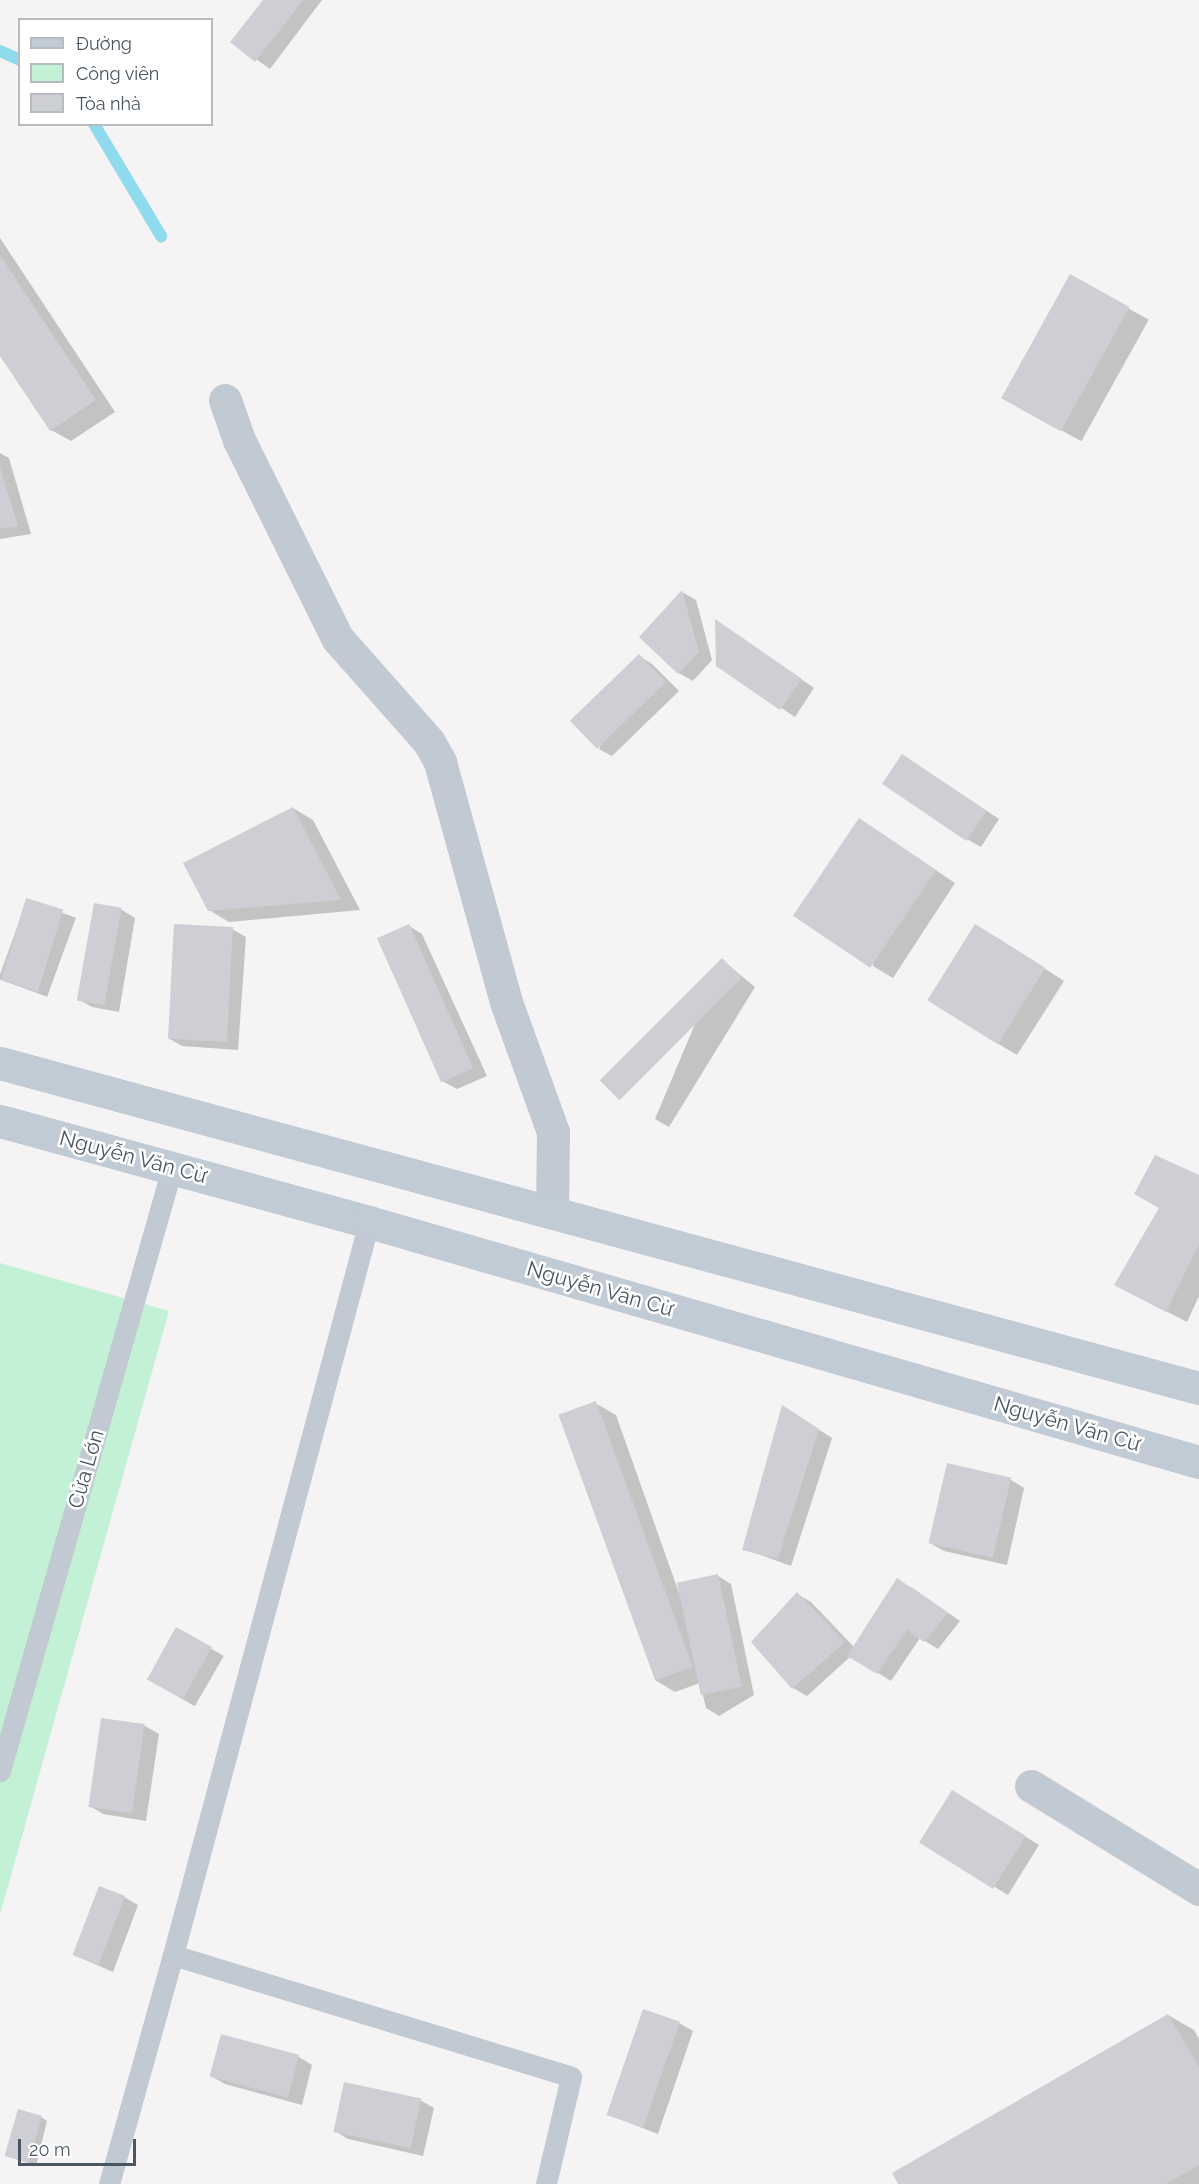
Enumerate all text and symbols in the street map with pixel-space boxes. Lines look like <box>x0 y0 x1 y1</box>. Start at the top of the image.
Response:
legend <box>18 18 213 126</box>
text: Đường <box>76 33 132 54</box>
text: Công viên <box>76 63 159 84</box>
text: Tòa nhà <box>76 93 141 114</box>
street label: Nguyễn Văn Cừ <box>56 1125 210 1189</box>
street label: Nguyễn Văn Cừ <box>524 1256 676 1322</box>
street label: Nguyễn Văn Cừ <box>991 1391 1143 1457</box>
street label: Cửa Lớn <box>63 1427 109 1511</box>
scale bar <box>21 2127 140 2165</box>
text: 20 m <box>29 2139 71 2160</box>

